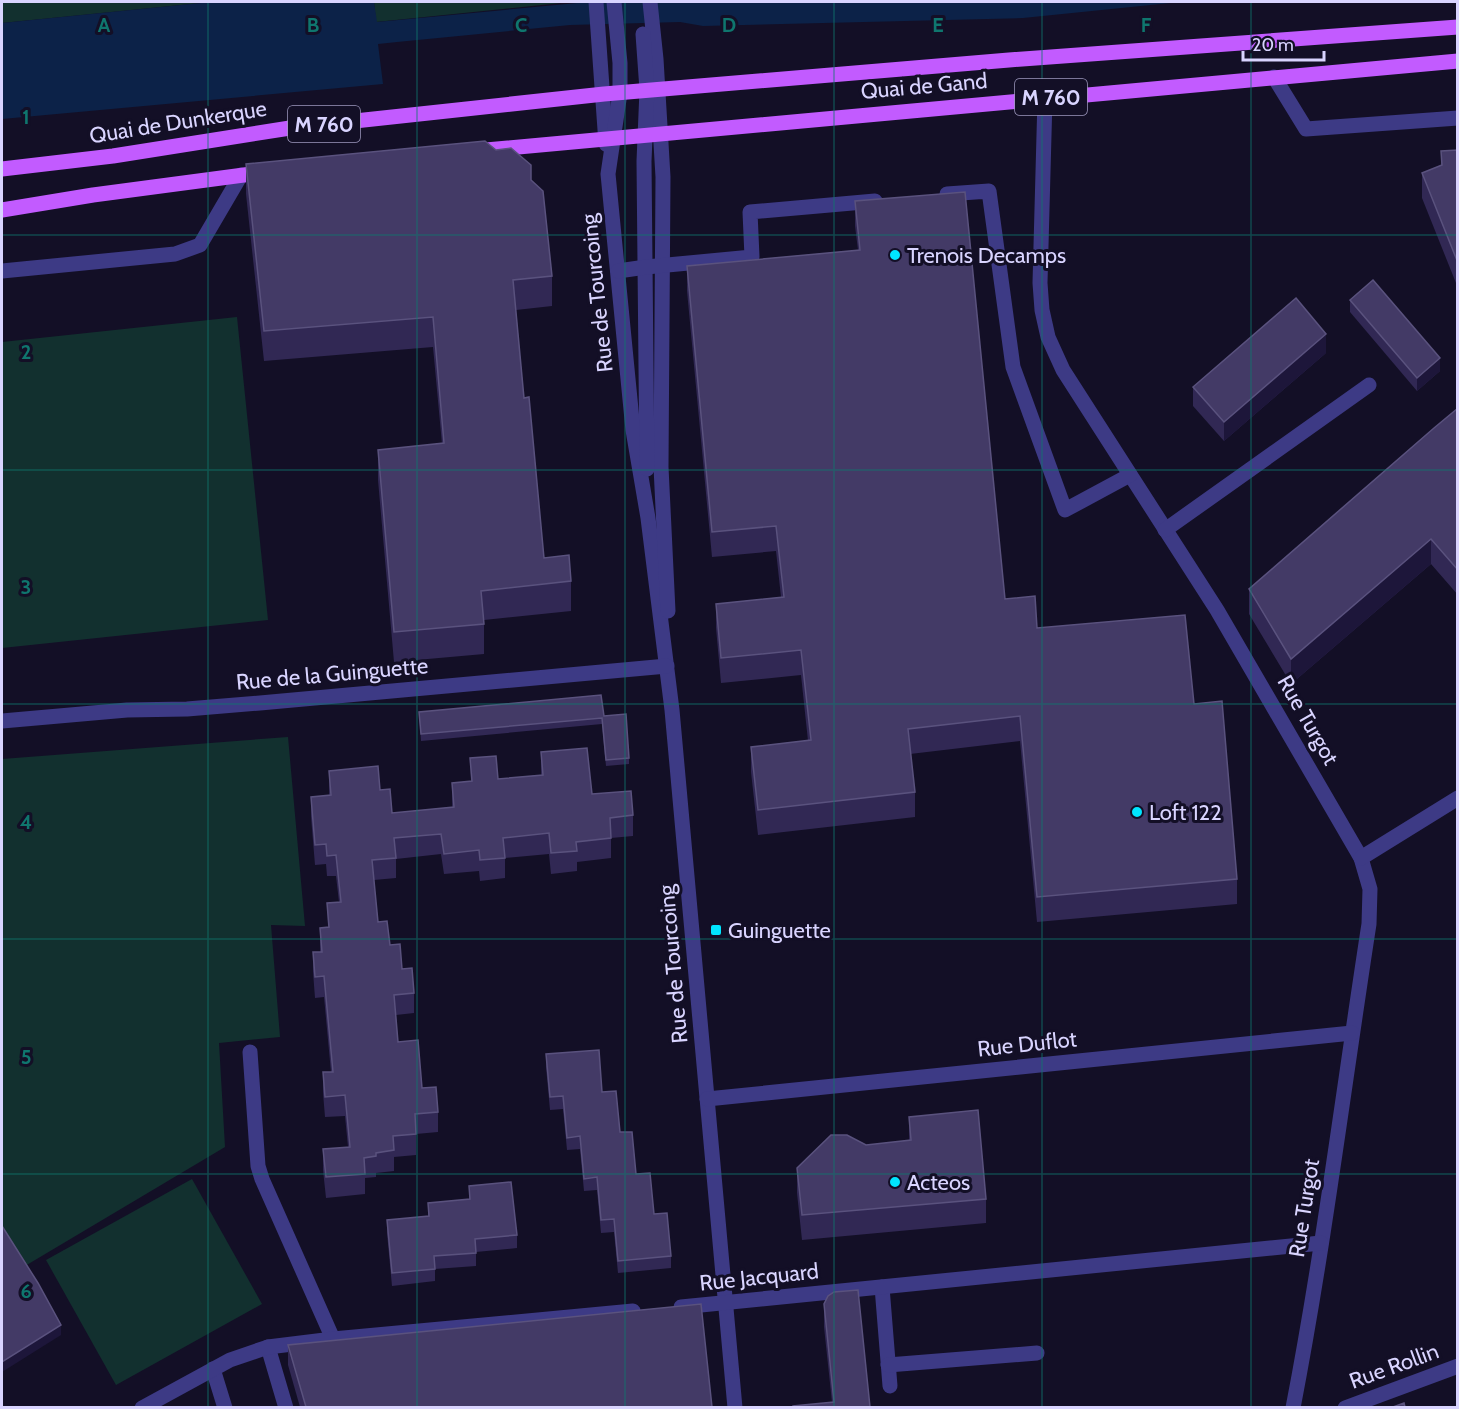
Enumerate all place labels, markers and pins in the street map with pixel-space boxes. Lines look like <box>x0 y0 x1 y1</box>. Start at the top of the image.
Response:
place label: Trenois Decamps <box>907 242 1066 269</box>
marker: Trenois Decamps <box>888 248 902 262</box>
place label: Loft 122 <box>1149 799 1222 826</box>
marker: Loft 122 <box>1130 805 1144 819</box>
place label: Guinguette <box>728 917 831 944</box>
marker: Guinguette <box>709 923 723 937</box>
place label: Acteos <box>907 1169 970 1196</box>
marker: Acteos <box>888 1175 902 1189</box>

